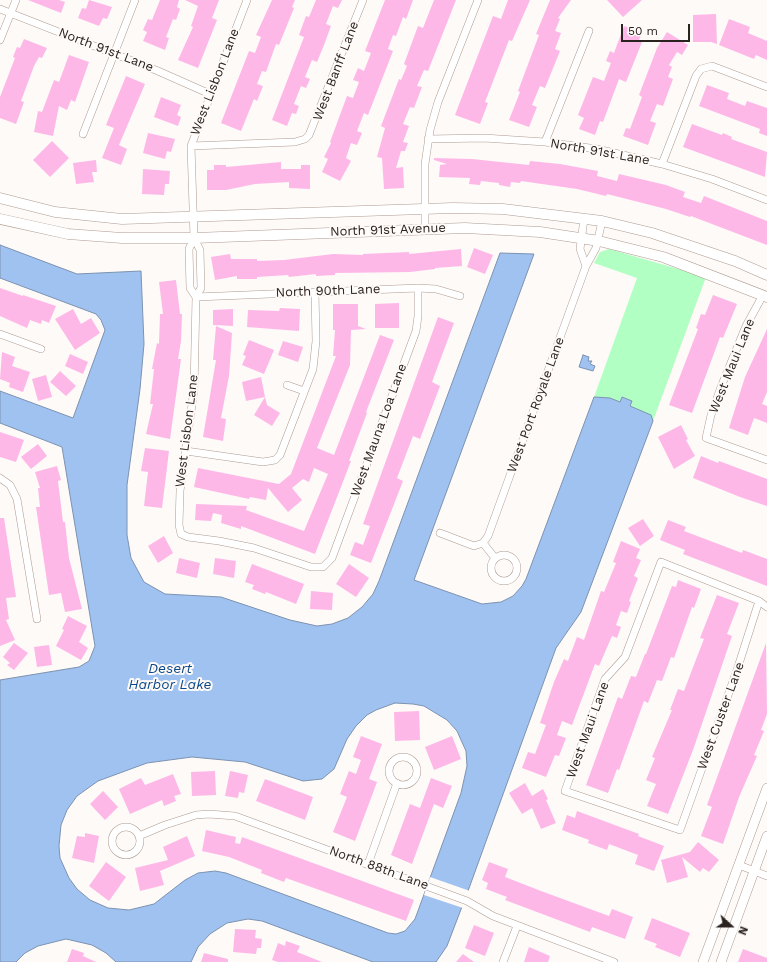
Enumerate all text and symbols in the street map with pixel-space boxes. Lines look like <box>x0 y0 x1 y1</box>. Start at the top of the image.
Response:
scale bar <box>623 16 692 42</box>
street label: West Banff Lane <box>310 19 362 123</box>
text: 50 m <box>628 24 658 38</box>
street label: North 91st Lane <box>56 25 156 75</box>
street label: West Lisbon Lane <box>187 26 243 138</box>
street label: North 91st Lane <box>549 136 651 168</box>
street label: North 91st Avenue <box>330 220 446 240</box>
street label: North 90th Lane <box>275 281 381 301</box>
street label: West Maui Lane <box>706 316 758 416</box>
street label: West Port Royale Lane <box>504 335 568 475</box>
street label: West Mauna Loa Lane <box>348 361 410 499</box>
street label: West Lisbon Lane <box>172 374 202 488</box>
street label: West Custer Lane <box>694 660 748 772</box>
water label: Desert Harbor Lake <box>129 661 211 694</box>
street label: West Maui Lane <box>563 680 613 780</box>
street label: North 88th Lane <box>327 843 431 893</box>
north arrow <box>711 906 751 946</box>
text: N <box>735 924 750 937</box>

